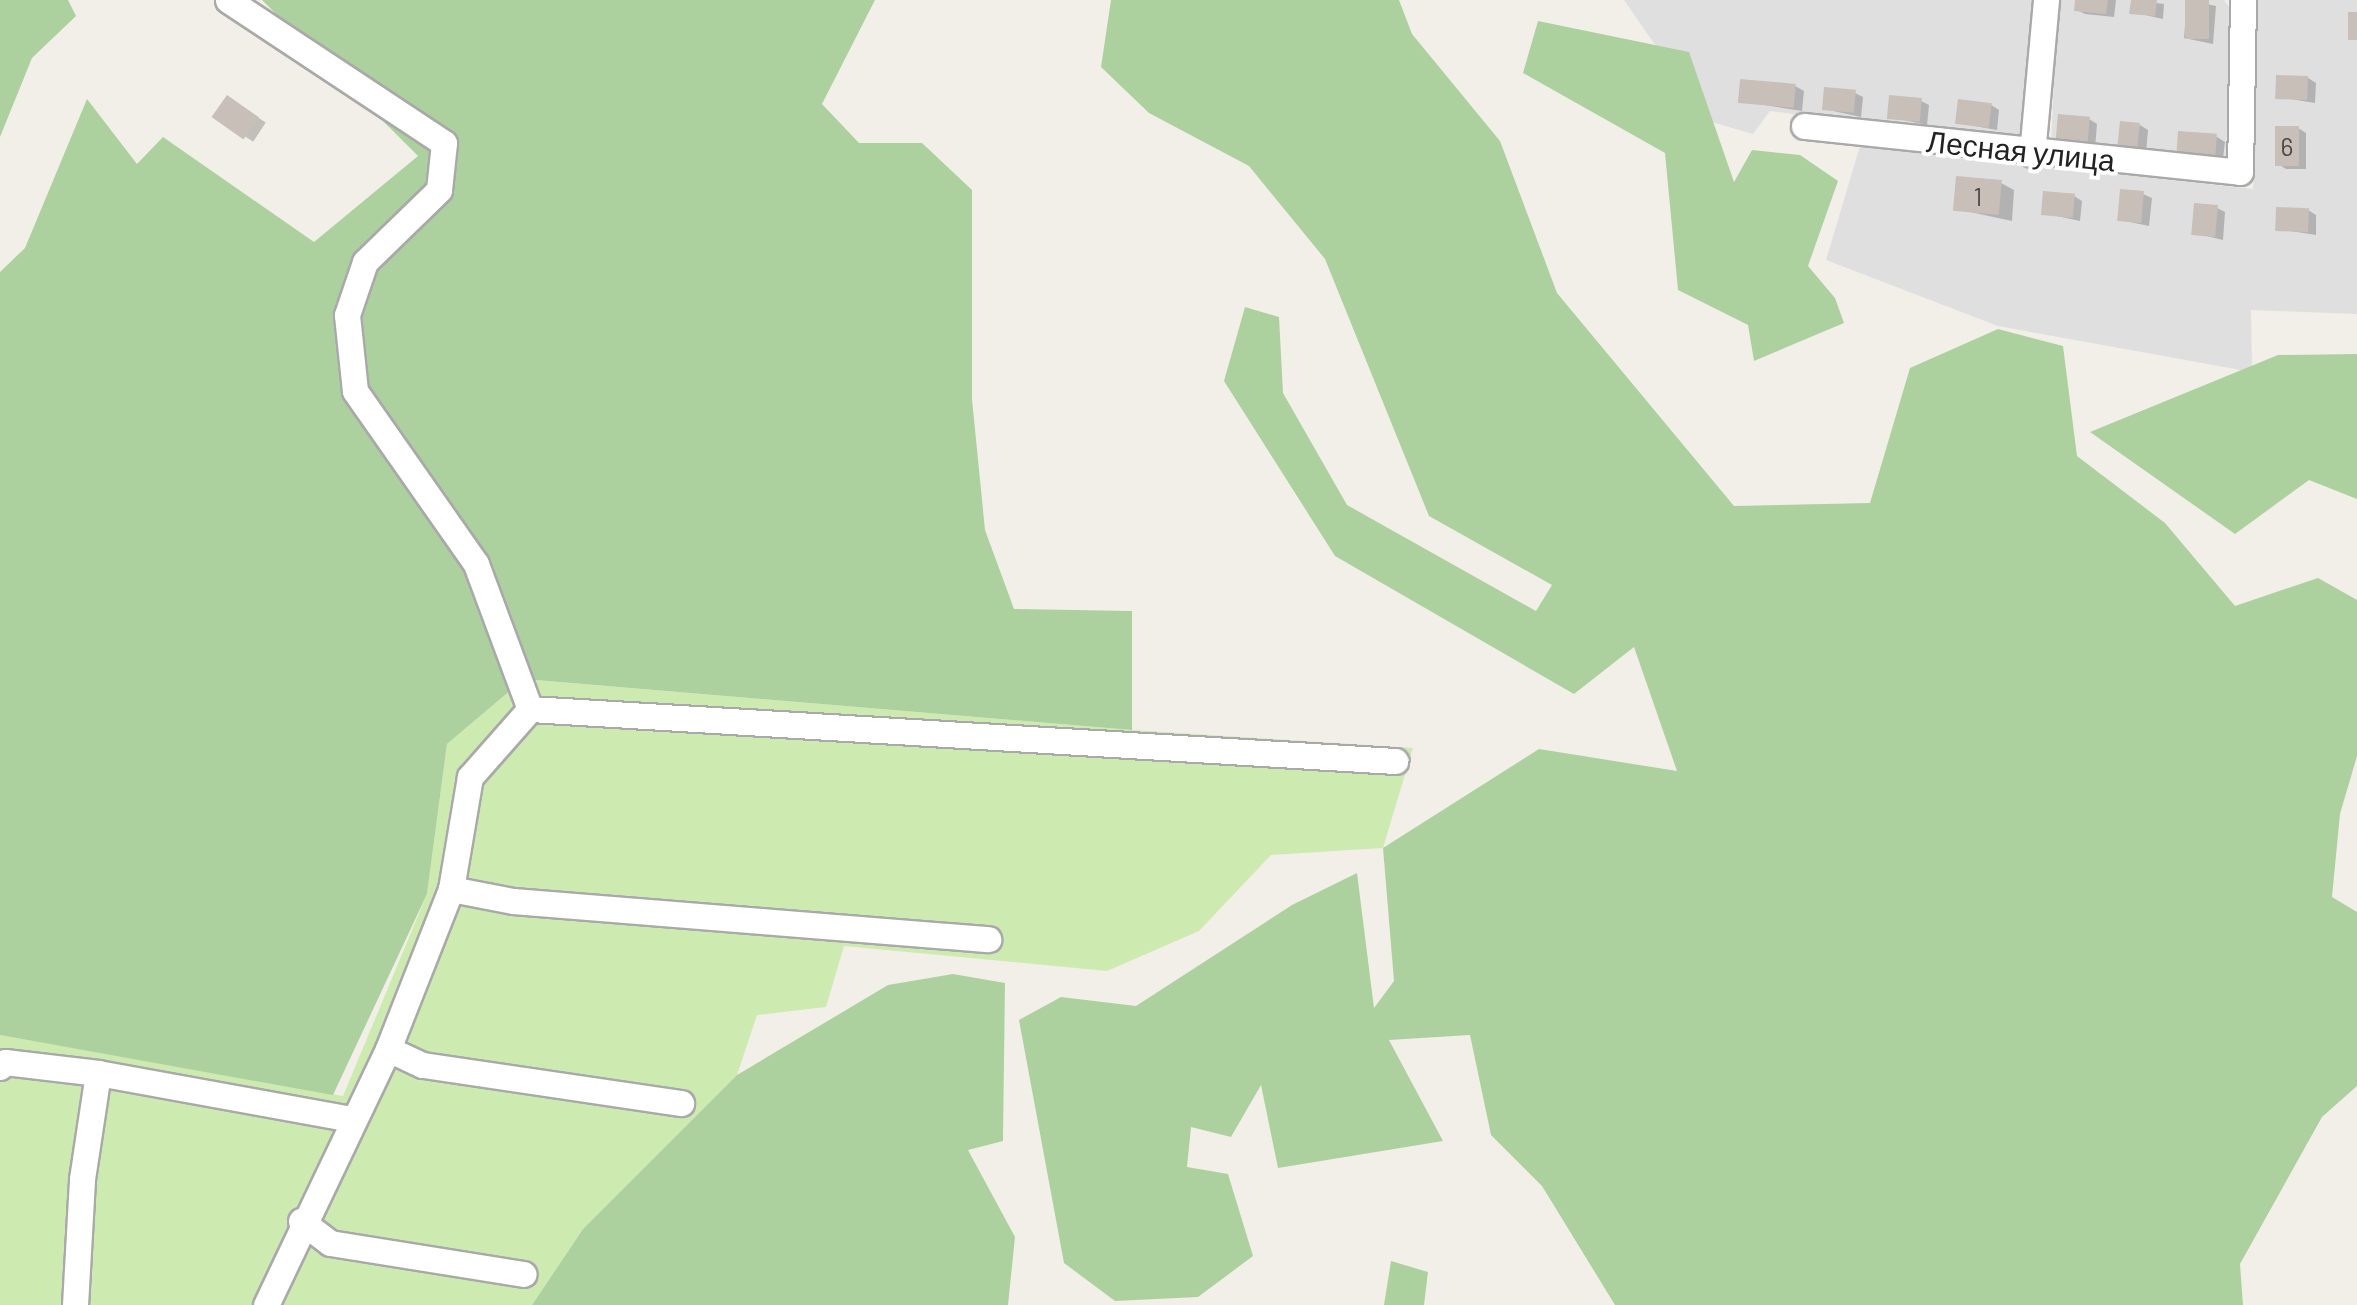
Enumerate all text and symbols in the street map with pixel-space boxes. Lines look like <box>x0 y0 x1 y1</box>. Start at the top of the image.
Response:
street label: Лесная улица <box>1925 122 2117 178</box>
house number: 6 <box>2281 131 2293 161</box>
house number: 1 <box>1974 181 1982 211</box>

